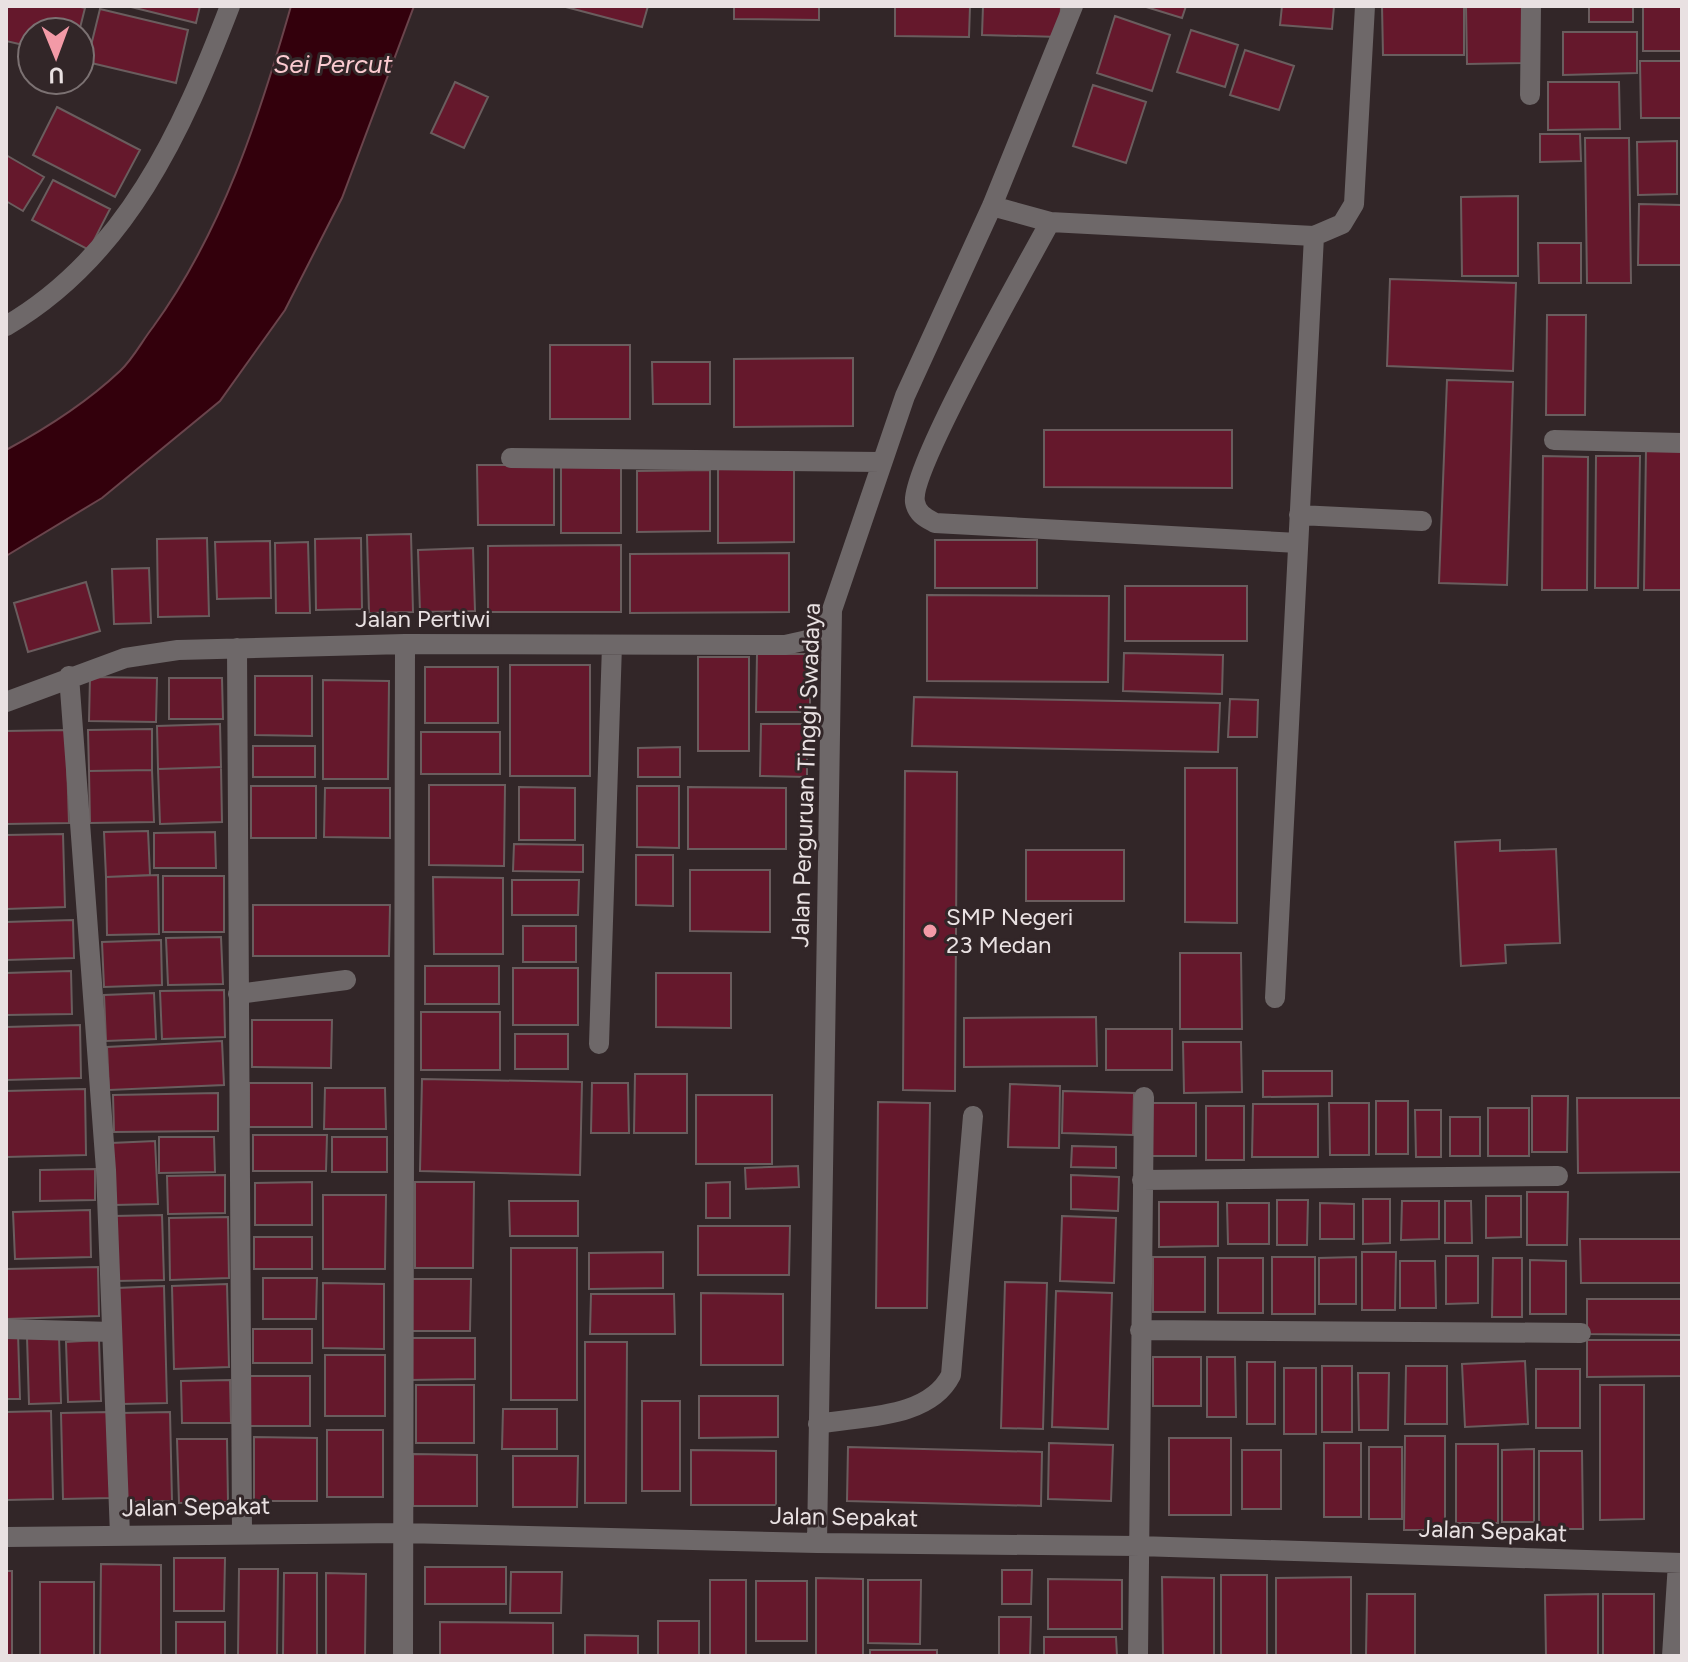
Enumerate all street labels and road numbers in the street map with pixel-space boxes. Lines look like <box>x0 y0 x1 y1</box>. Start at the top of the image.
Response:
street label: Jalan Perguruan Tinggi Swadaya <box>785 602 826 948</box>
street label: Jalan Pertiwi <box>355 604 491 633</box>
street label: Jalan Sepakat <box>122 1491 270 1522</box>
street label: Jalan Sepakat <box>770 1501 918 1532</box>
street label: Jalan Sepakat <box>1418 1513 1568 1548</box>

